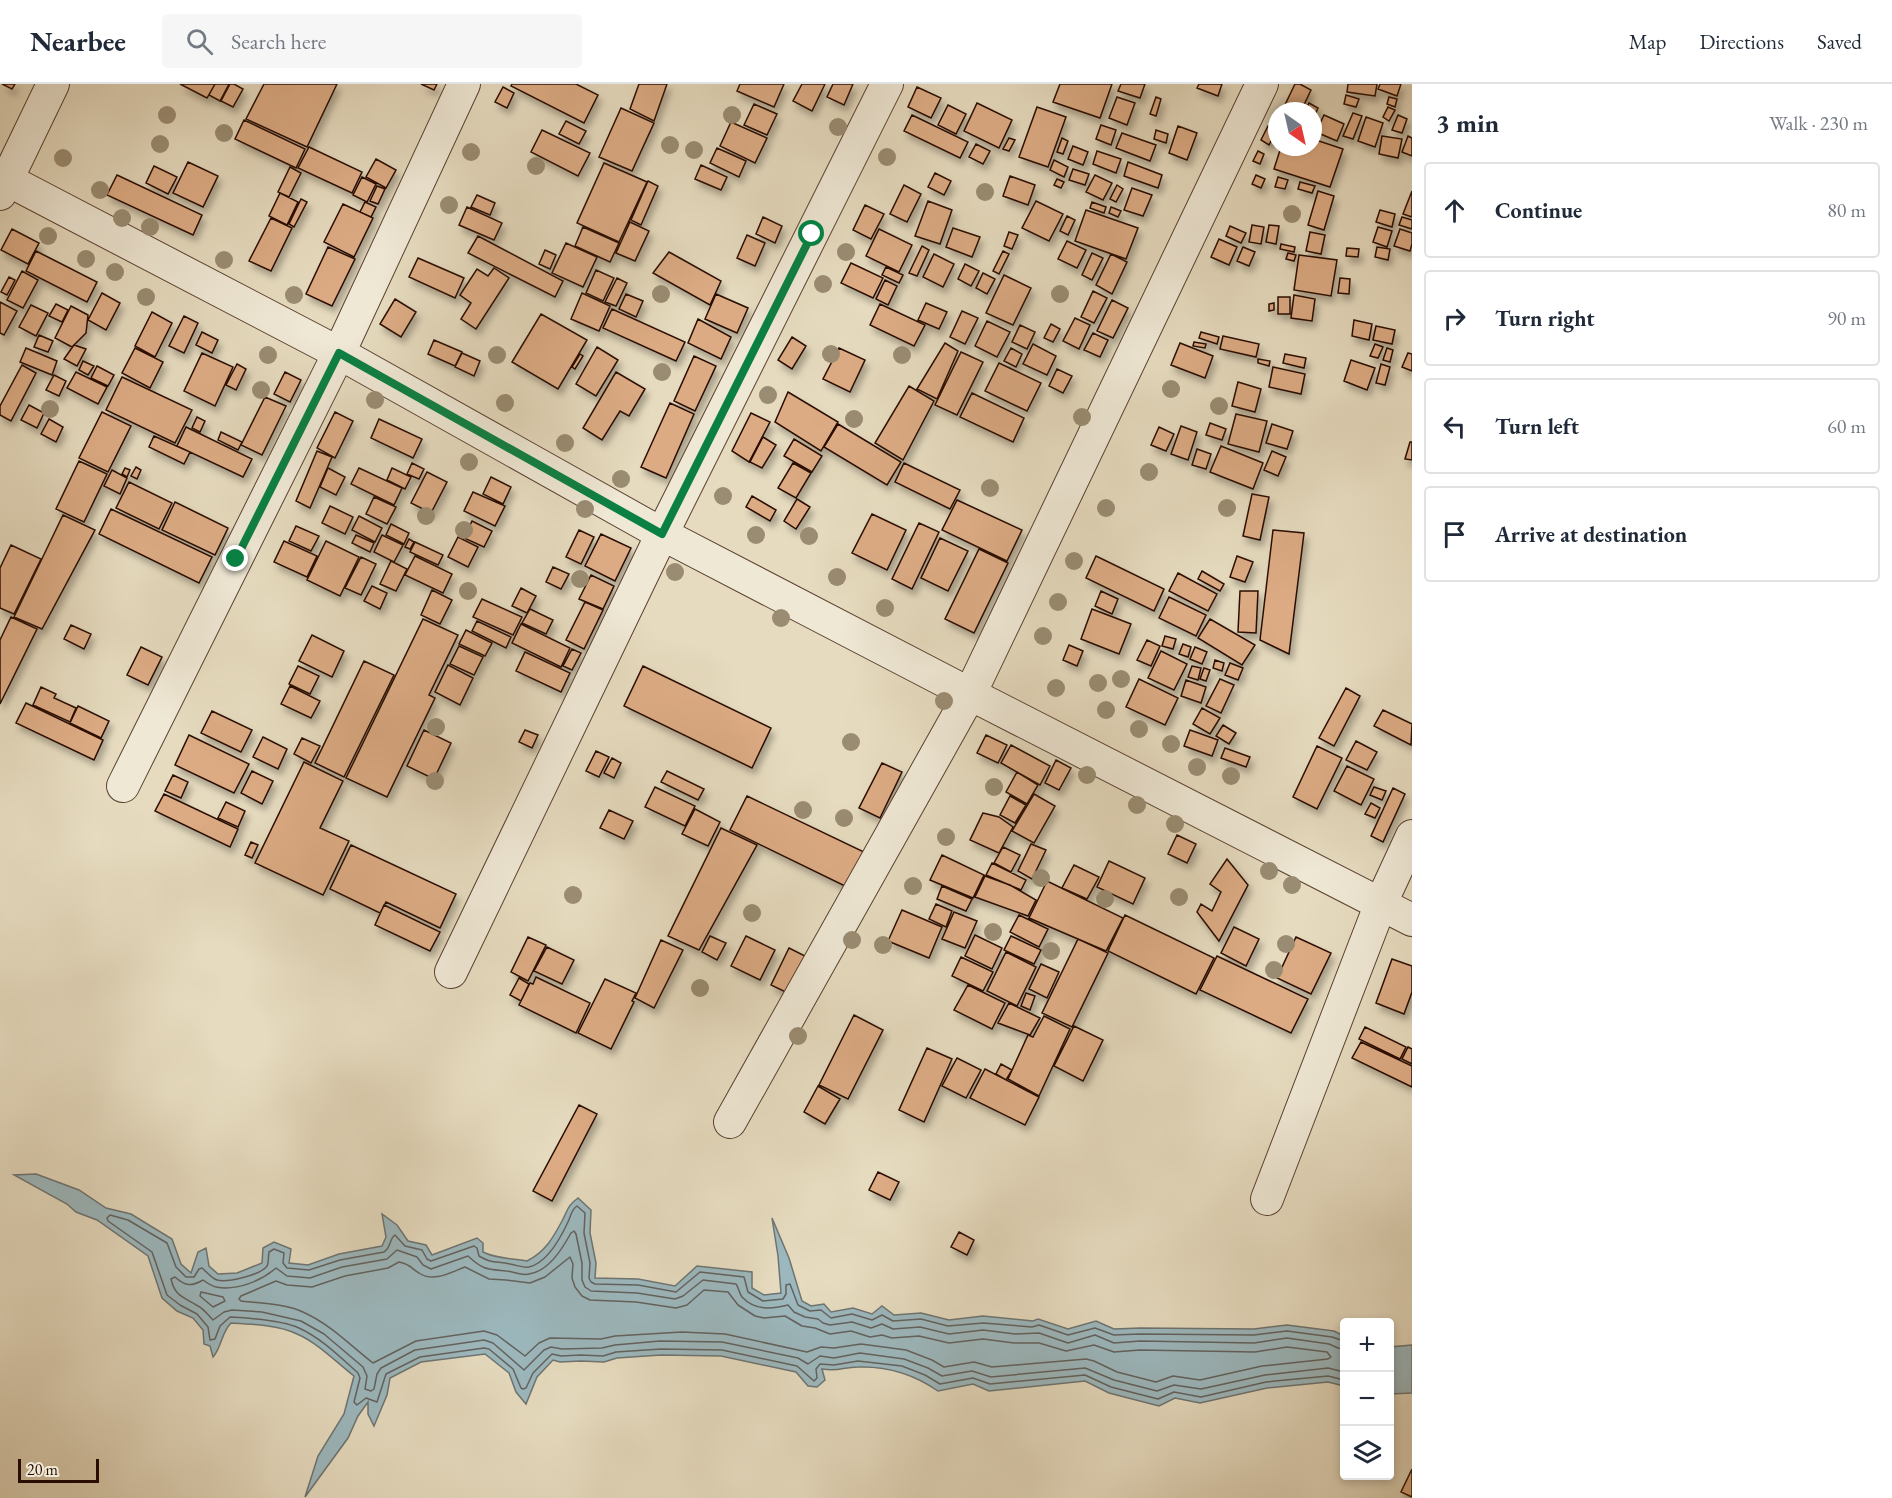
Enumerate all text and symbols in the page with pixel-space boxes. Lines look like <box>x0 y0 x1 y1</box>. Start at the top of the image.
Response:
search box <box>162 14 582 68</box>
text: Nearbee <box>30 23 126 59</box>
icon: search <box>183 25 216 58</box>
text: Search here <box>231 27 326 56</box>
text: Map <box>1629 28 1666 55</box>
text: Directions <box>1699 28 1784 55</box>
text: Saved <box>1817 28 1862 55</box>
north arrow <box>1268 102 1322 156</box>
text: 3 min <box>1436 106 1499 140</box>
text: Walk · 230 m <box>1769 110 1868 136</box>
icon: ahead <box>1438 194 1471 227</box>
text: Continue <box>1495 196 1582 225</box>
text: 80 m <box>1827 197 1866 223</box>
route start <box>798 220 824 246</box>
icon: right <box>1438 302 1471 335</box>
text: Turn right <box>1495 304 1594 333</box>
text: 90 m <box>1827 305 1866 331</box>
icon: left <box>1438 410 1471 443</box>
text: Turn left <box>1495 412 1579 441</box>
text: 60 m <box>1827 413 1866 439</box>
icon: arrive <box>1438 518 1471 551</box>
text: Arrive at destination <box>1495 520 1687 549</box>
route end <box>222 545 248 571</box>
map controls <box>1340 1318 1394 1480</box>
button: + <box>1340 1318 1394 1372</box>
button: − <box>1340 1372 1394 1426</box>
button: layers <box>1340 1426 1394 1480</box>
scale bar <box>18 1456 99 1484</box>
text: 20 m <box>27 1459 58 1480</box>

